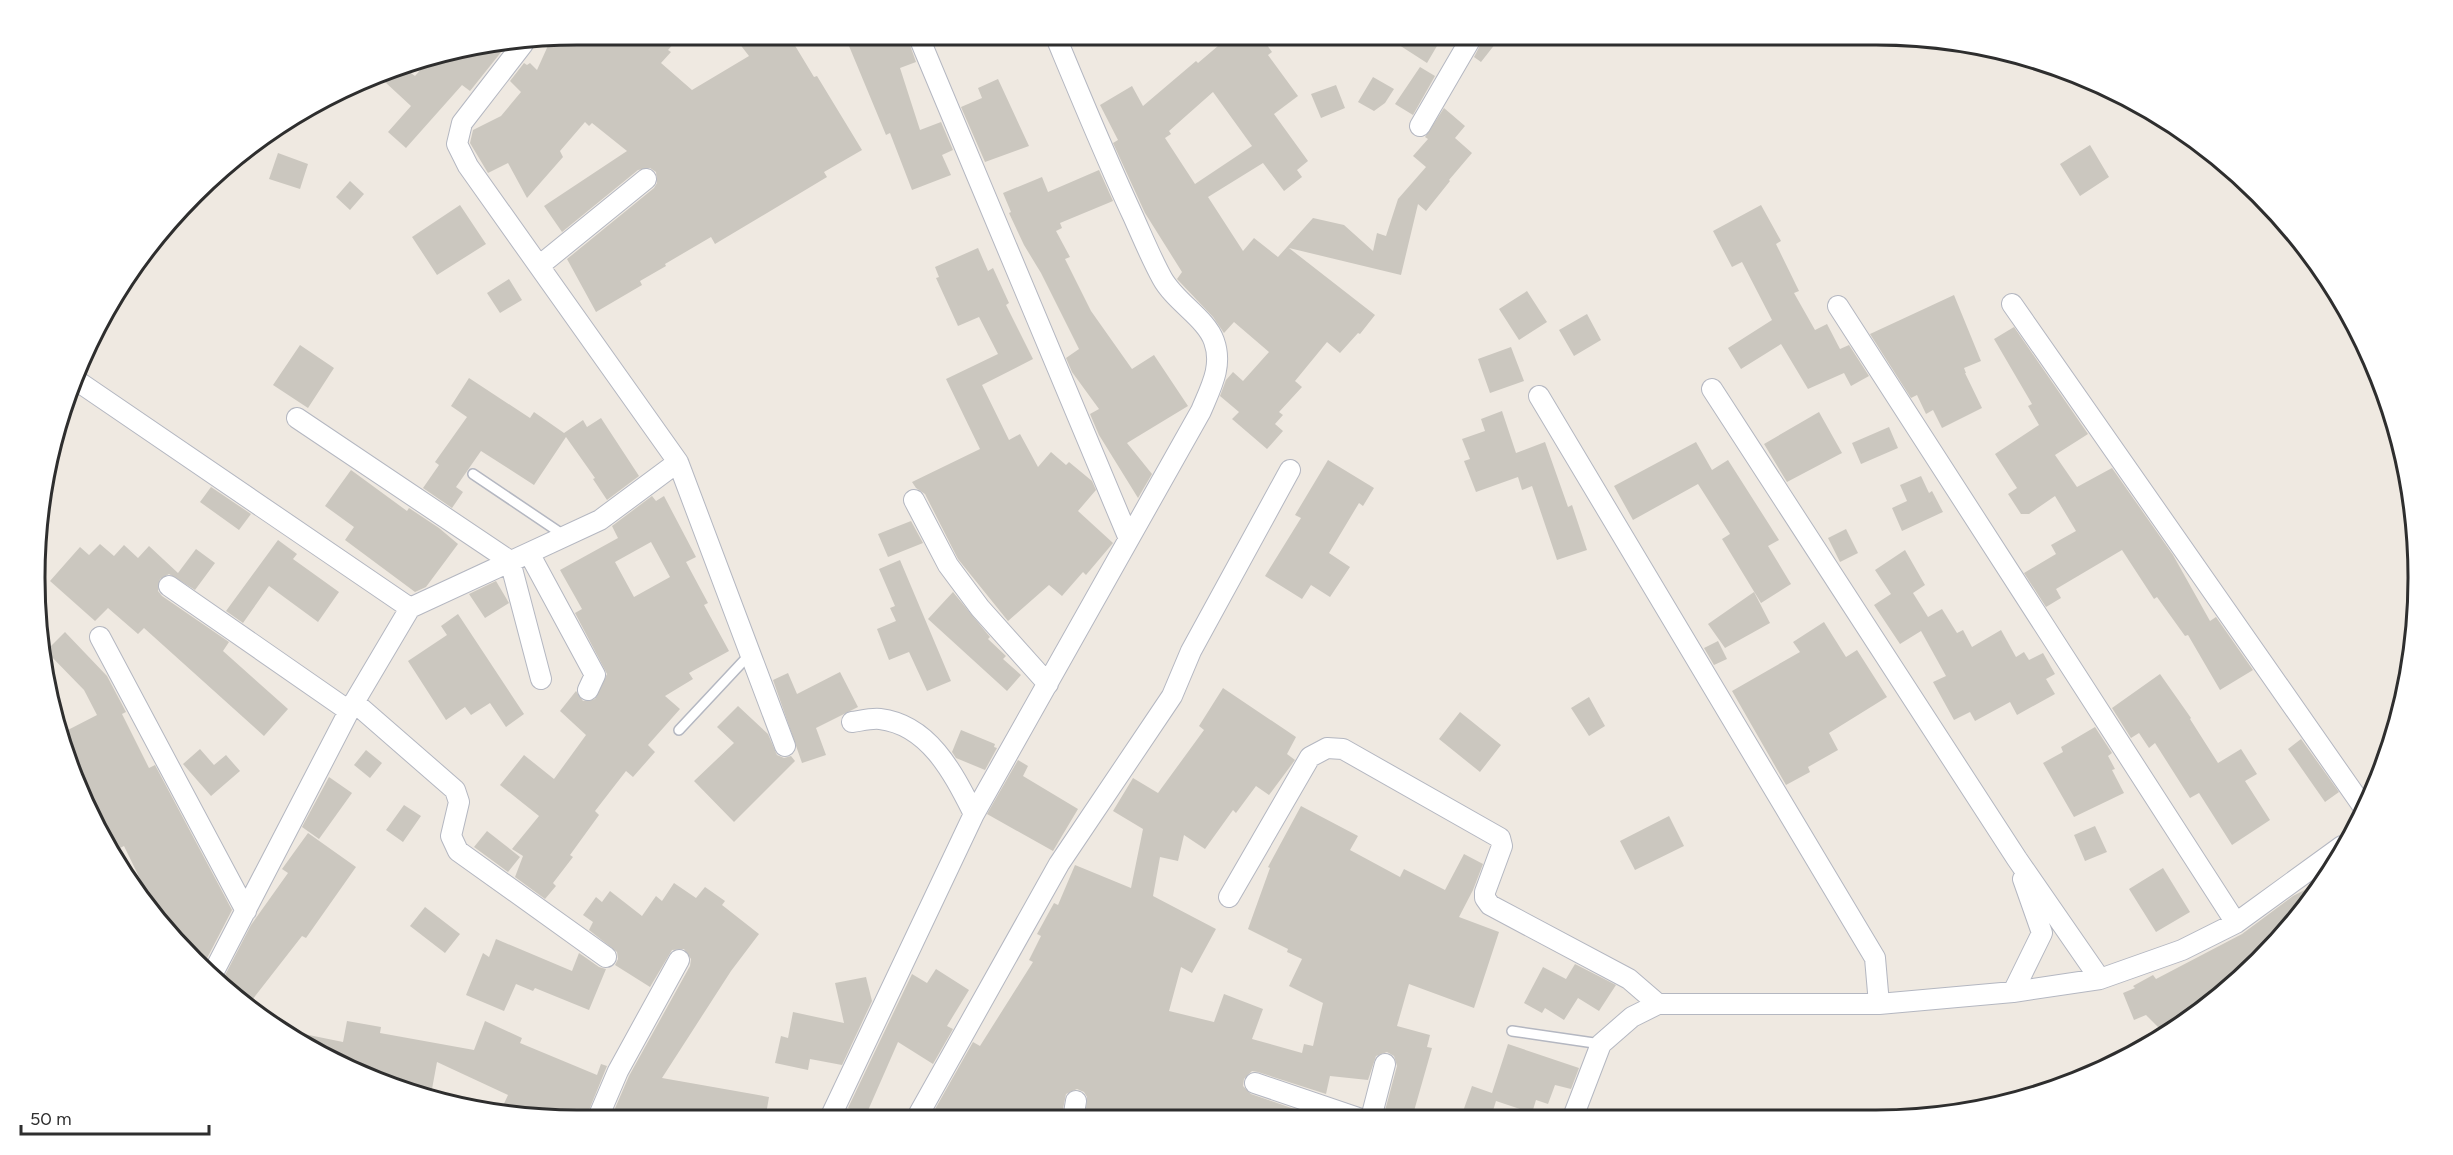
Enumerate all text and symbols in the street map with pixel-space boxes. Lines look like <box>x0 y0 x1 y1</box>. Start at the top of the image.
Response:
scale bar <box>21 1098 208 1136</box>
text: 50 m <box>30 1108 72 1130</box>

